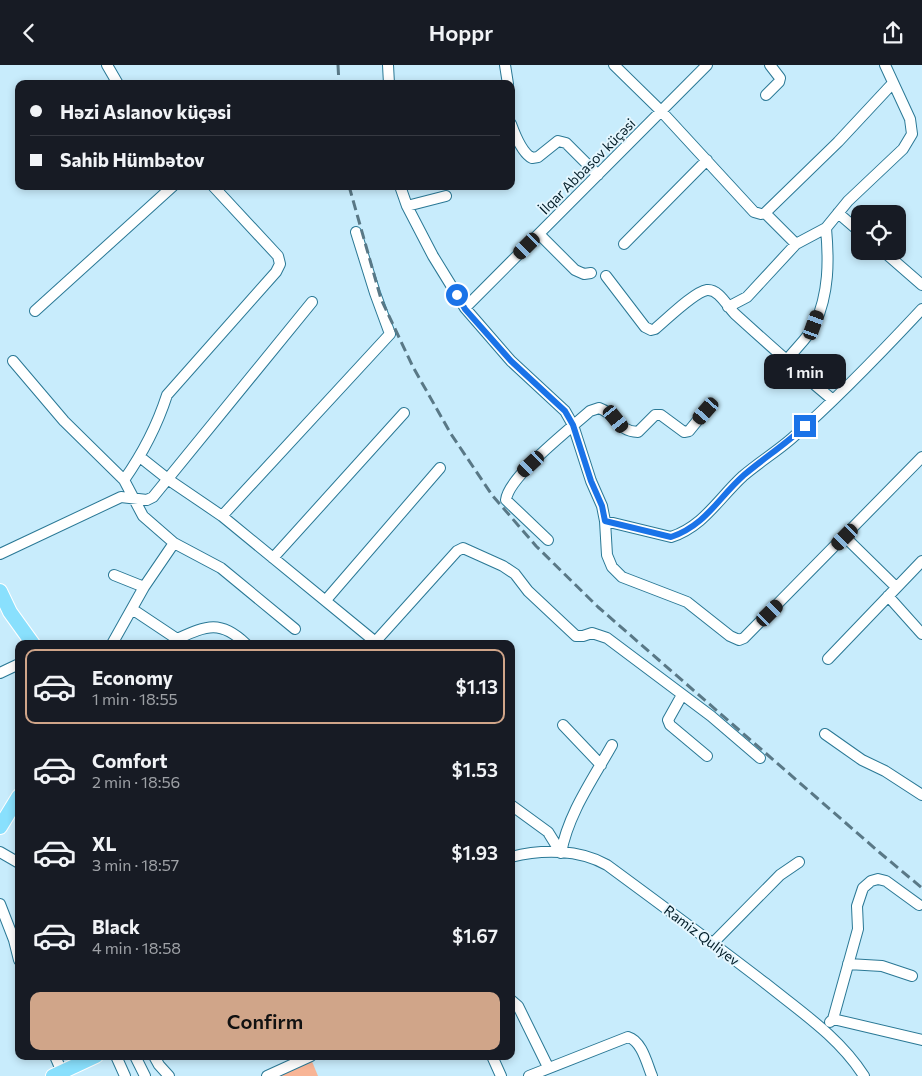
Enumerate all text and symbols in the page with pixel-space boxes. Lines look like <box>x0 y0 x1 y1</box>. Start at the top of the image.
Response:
icon: back <box>15 19 43 47</box>
text: Hoppr <box>429 19 493 46</box>
icon: share <box>879 19 907 47</box>
text: Həzi Aslanov küçəsi <box>60 100 231 123</box>
street label: İlqar Abbasov küçəsi <box>535 114 639 218</box>
text: Sahib Hümbətov <box>60 148 205 171</box>
map controls <box>851 205 906 260</box>
button: locate <box>851 205 906 260</box>
car <box>511 230 542 262</box>
route start <box>446 284 468 306</box>
car <box>801 308 826 342</box>
callout: 1 min <box>764 353 846 389</box>
text: 1 min <box>786 362 824 381</box>
car <box>690 395 721 427</box>
car <box>600 403 631 435</box>
route end <box>794 415 816 437</box>
car <box>514 448 547 480</box>
car <box>829 521 860 553</box>
car <box>754 597 785 629</box>
icon: car <box>32 664 77 709</box>
text: Economy <box>92 666 173 689</box>
text: $1.13 <box>456 675 498 698</box>
text: 1 min · 18:55 <box>92 689 178 708</box>
icon: car <box>32 747 77 792</box>
text: Comfort <box>92 749 168 772</box>
text: $1.53 <box>452 758 498 781</box>
text: 2 min · 18:56 <box>92 772 180 791</box>
icon: car <box>32 830 77 875</box>
text: XL <box>92 832 117 855</box>
text: $1.93 <box>452 841 498 864</box>
text: 3 min · 18:57 <box>92 855 179 874</box>
street label: Ramiz Quliyev <box>661 901 743 969</box>
icon: car <box>32 913 77 958</box>
text: Black <box>92 915 140 938</box>
text: $1.67 <box>452 924 498 947</box>
text: 4 min · 18:58 <box>92 938 181 957</box>
button: Confirm <box>30 992 500 1050</box>

